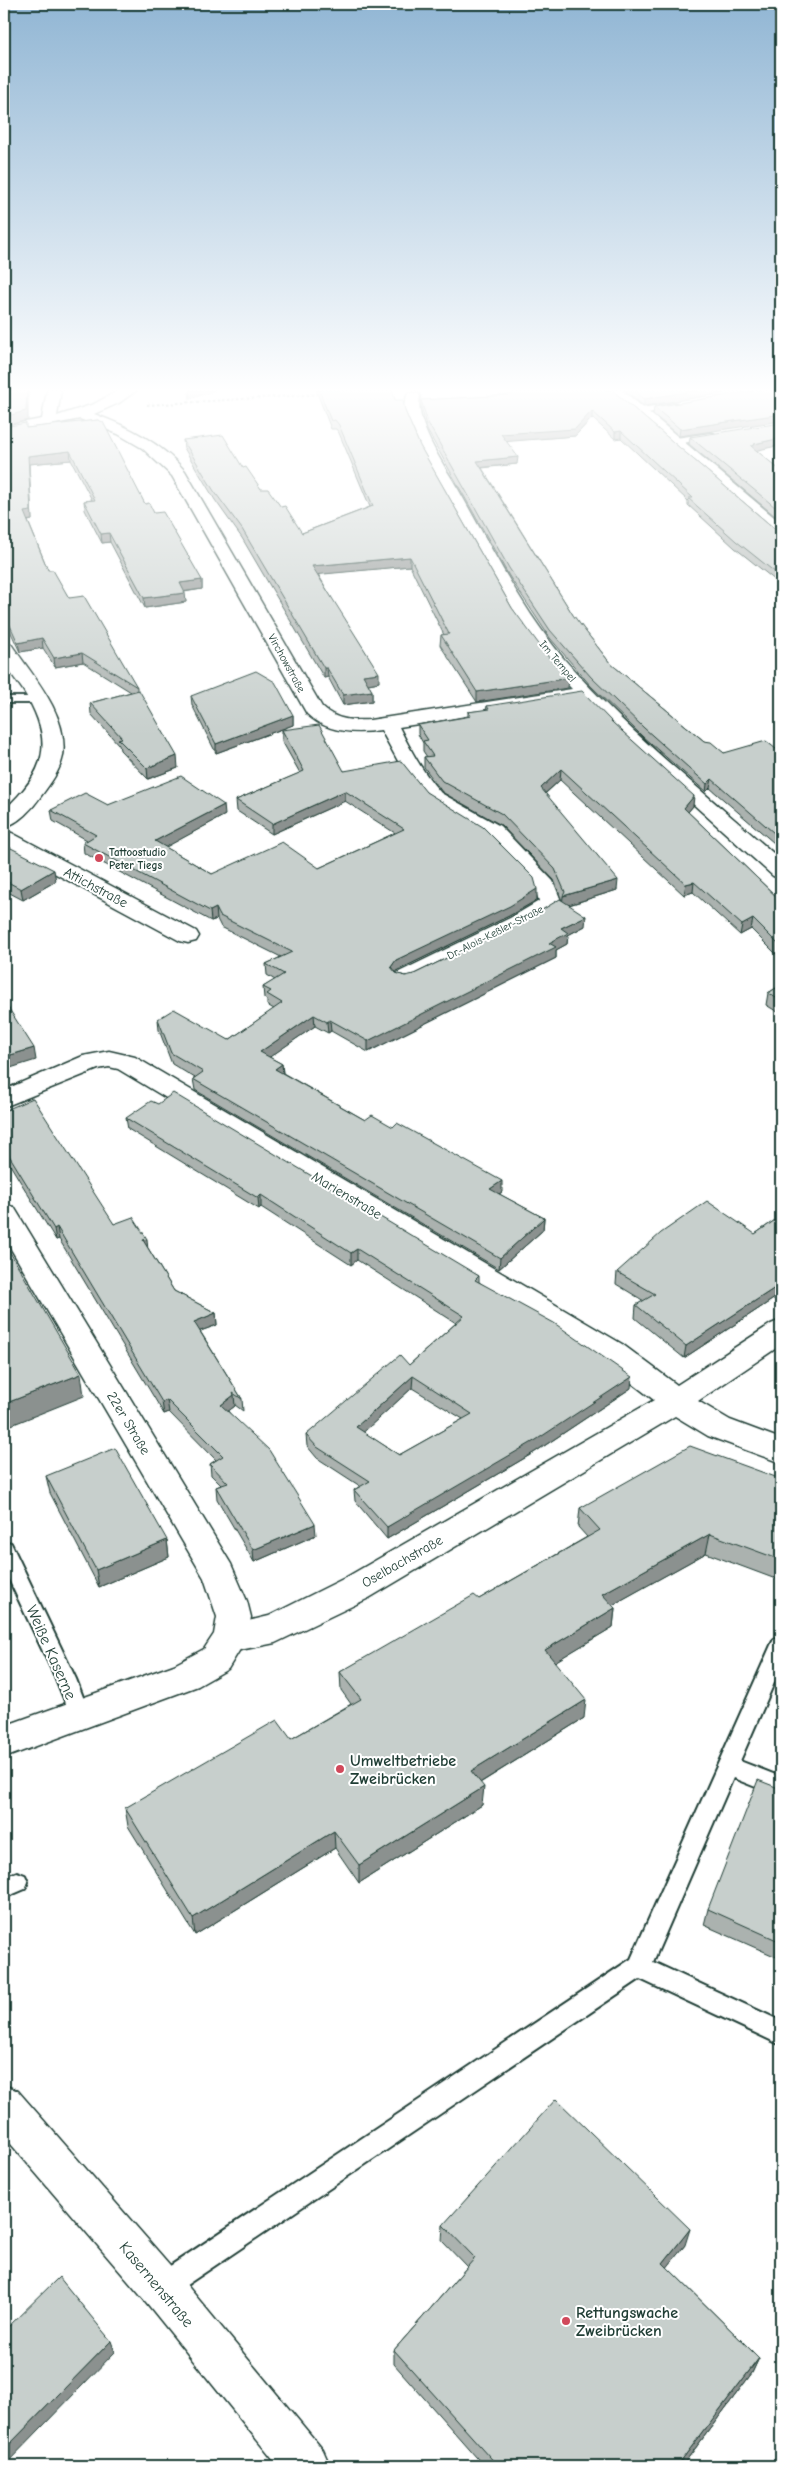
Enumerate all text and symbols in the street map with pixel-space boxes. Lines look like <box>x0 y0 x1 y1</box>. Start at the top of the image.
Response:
street label: Virchowstraße <box>265 632 308 695</box>
street label: Im Tempel <box>536 638 579 685</box>
place label: Tattoostudio Peter Tiegs <box>109 846 166 872</box>
marker: Tattoostudio Peter Tiegs <box>93 852 105 864</box>
street label: Attichstraße <box>61 863 131 911</box>
street label: Dr.-Alois-Keßler-Straße <box>445 902 546 962</box>
street label: Marienstraße <box>308 1168 385 1223</box>
street label: 22er Straße <box>103 1389 154 1458</box>
street label: Oselbachstraße <box>359 1531 446 1591</box>
street label: Weiße Kaserne <box>22 1602 80 1702</box>
place label: Umweltbetriebe Zweibrücken <box>350 1752 456 1788</box>
marker: Umweltbetriebe Zweibrücken <box>334 1763 346 1775</box>
street label: Kasernenstraße <box>115 2238 197 2331</box>
place label: Rettungswache Zweibrücken <box>576 2304 678 2340</box>
marker: Rettungswache Zweibrücken <box>560 2315 572 2327</box>

